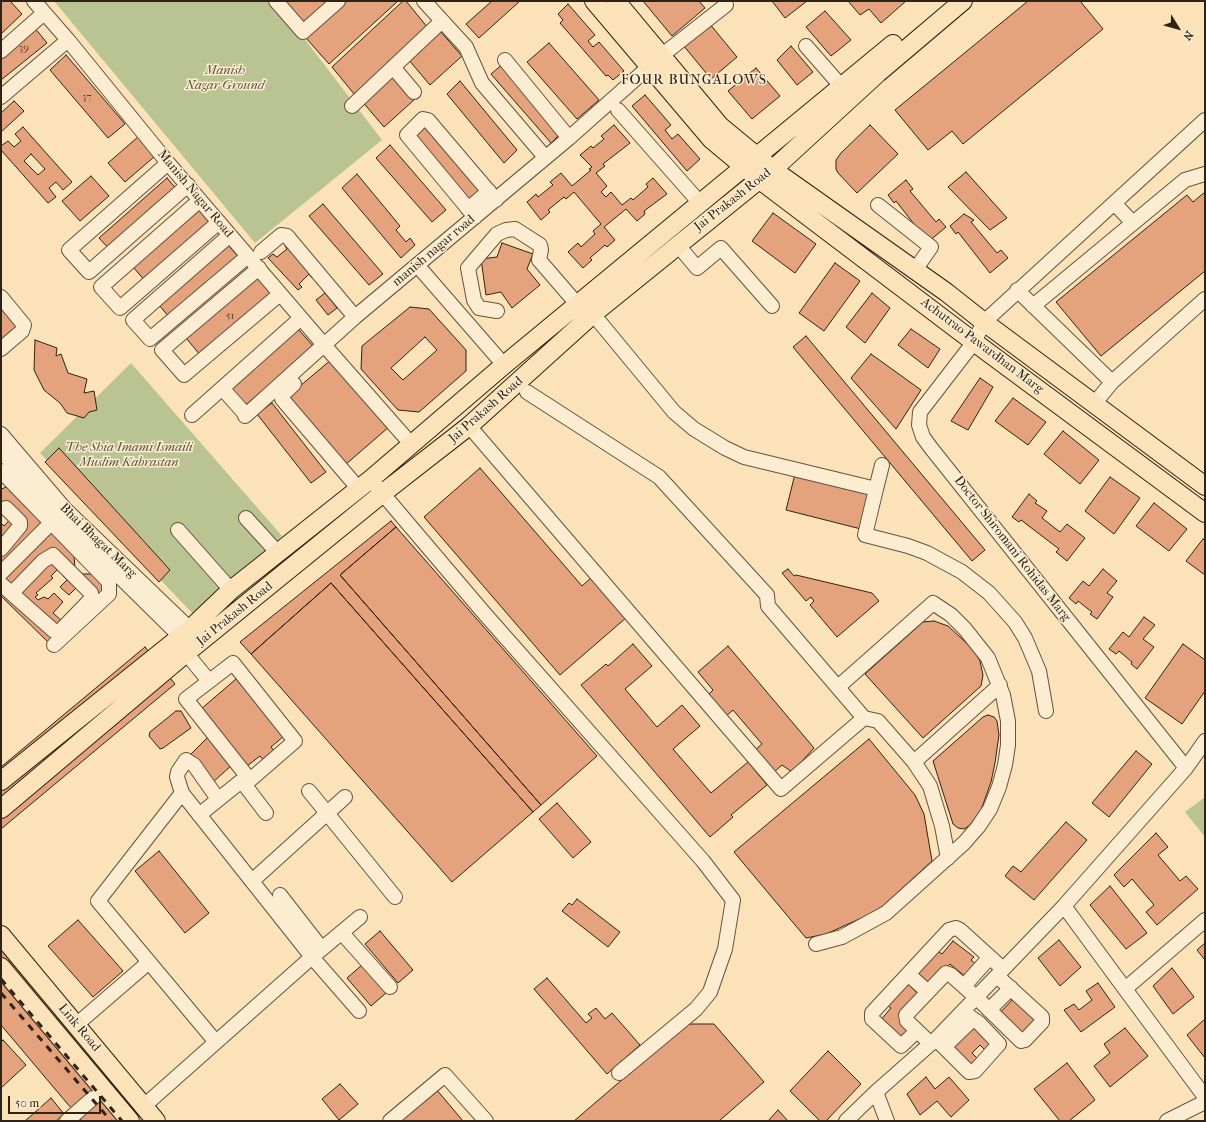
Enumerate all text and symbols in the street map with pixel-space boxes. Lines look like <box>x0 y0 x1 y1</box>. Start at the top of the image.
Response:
north arrow <box>1158 8 1198 48</box>
text: N <box>1180 28 1196 43</box>
house number: 39 <box>19 41 29 55</box>
park label: Manish Nagar Ground <box>186 63 264 94</box>
district label: FOUR BUNGALOWS <box>621 73 767 89</box>
house number: 37 <box>82 90 92 104</box>
street label: Manish Nagar Road <box>154 147 236 241</box>
street label: Jai Prakash Road <box>692 165 774 235</box>
street label: manish nagar road <box>390 212 478 290</box>
street label: Achutrao Pawardhan Marg <box>918 295 1046 397</box>
house number: 51 <box>226 309 234 323</box>
street label: Jai Prakash Road <box>446 374 526 446</box>
park label: The Shia Imami Ismaili Muslim Kabrastan <box>65 440 193 471</box>
street label: Doctor Shiromani Rohidas Marg <box>950 473 1074 625</box>
street label: Bhai Bhagat Marg <box>56 500 140 582</box>
street label: Jai Prakash Road <box>194 579 276 649</box>
street label: Link Road <box>55 1001 103 1055</box>
scale bar <box>10 1088 103 1114</box>
text: 50 m <box>15 1096 39 1110</box>

